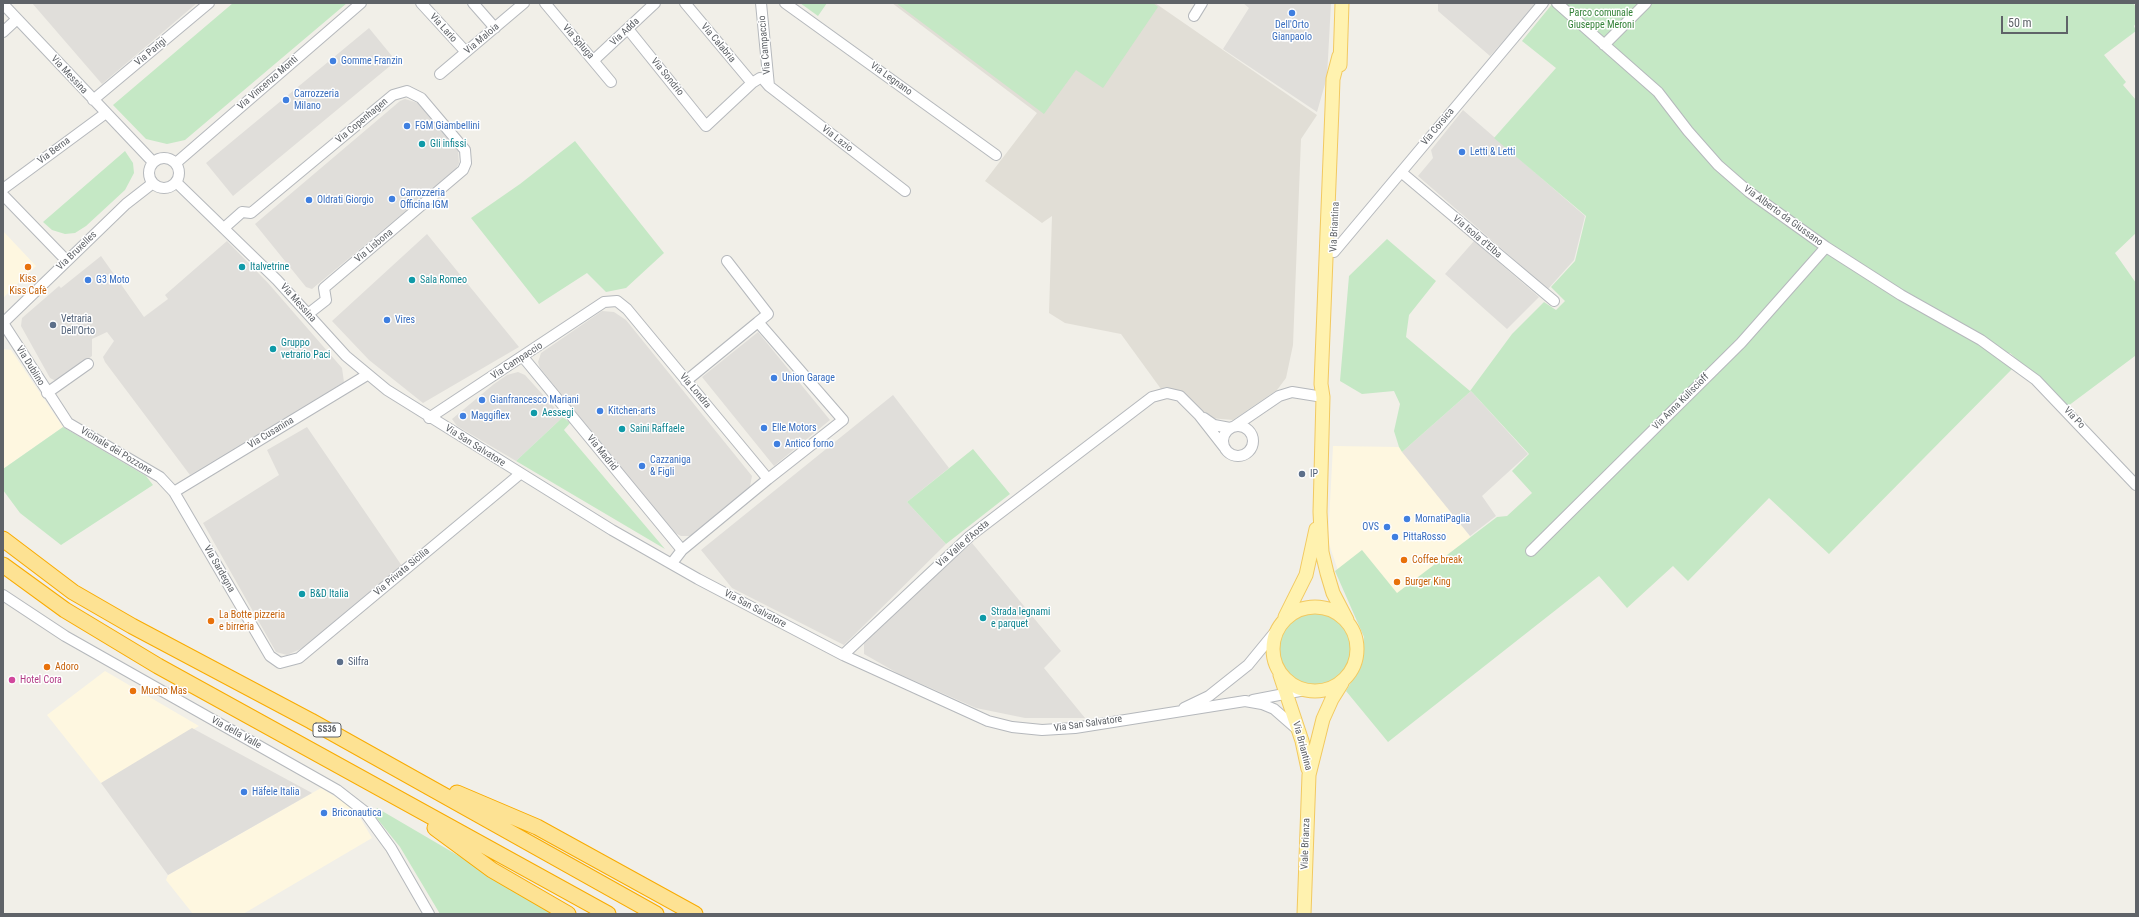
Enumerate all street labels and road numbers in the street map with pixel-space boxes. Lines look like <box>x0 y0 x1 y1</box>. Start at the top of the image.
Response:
street label: Via Lario <box>427 11 459 45</box>
street label: Via Campaccio <box>756 15 774 75</box>
street label: Via Adda <box>608 16 642 48</box>
street label: Via Maloia <box>462 21 502 57</box>
street label: Via Calabria <box>698 21 738 65</box>
street label: Via Spluga <box>560 22 596 62</box>
street label: Via Parigi <box>133 35 169 69</box>
street label: Via Messina <box>48 53 90 97</box>
street label: Via Vincenzo Monti <box>235 53 301 113</box>
street label: Via Sondrio <box>648 56 686 98</box>
street label: Via Legnano <box>868 60 914 98</box>
street label: Via Copenhagen <box>334 96 390 146</box>
street label: Via Corsica <box>1419 106 1457 148</box>
street label: Via Lazio <box>819 123 855 155</box>
street label: Via Berna <box>35 135 73 167</box>
street label: Via Alberto da Giussano <box>1741 183 1825 249</box>
street label: Via Briantina <box>1328 202 1342 252</box>
street label: Via Isola d'Elba <box>1450 213 1504 261</box>
street label: Via Lisbona <box>352 227 396 265</box>
street label: Via Bruxelles <box>54 229 100 273</box>
street label: Via Messina <box>277 281 319 325</box>
street label: Via Campaccio <box>489 340 545 382</box>
street label: Via Dublino <box>13 344 47 388</box>
street label: Via Londra <box>677 371 713 411</box>
street label: Via Anna Kuliscioff <box>1650 371 1712 433</box>
street label: Via Po <box>2061 405 2087 431</box>
street label: Via Cusanina <box>246 415 296 451</box>
street label: Via San Salvatore <box>443 423 507 469</box>
street label: Vicinale dei Pozzone <box>78 425 154 477</box>
street label: Via Madrid <box>584 433 620 473</box>
street label: Via Valle d'Aosta <box>934 518 992 570</box>
street label: Via Sardegna <box>201 543 237 595</box>
street label: Via Privata Sicilia <box>372 545 432 599</box>
street label: Via San Salvatore <box>722 588 788 630</box>
street label: Via San Salvatore <box>1053 713 1123 735</box>
street label: Via della Valle <box>209 714 263 752</box>
street label: Via Briantina <box>1290 720 1314 772</box>
road number: SS36 <box>313 723 341 737</box>
street label: Viale Brianza <box>1299 818 1313 870</box>

